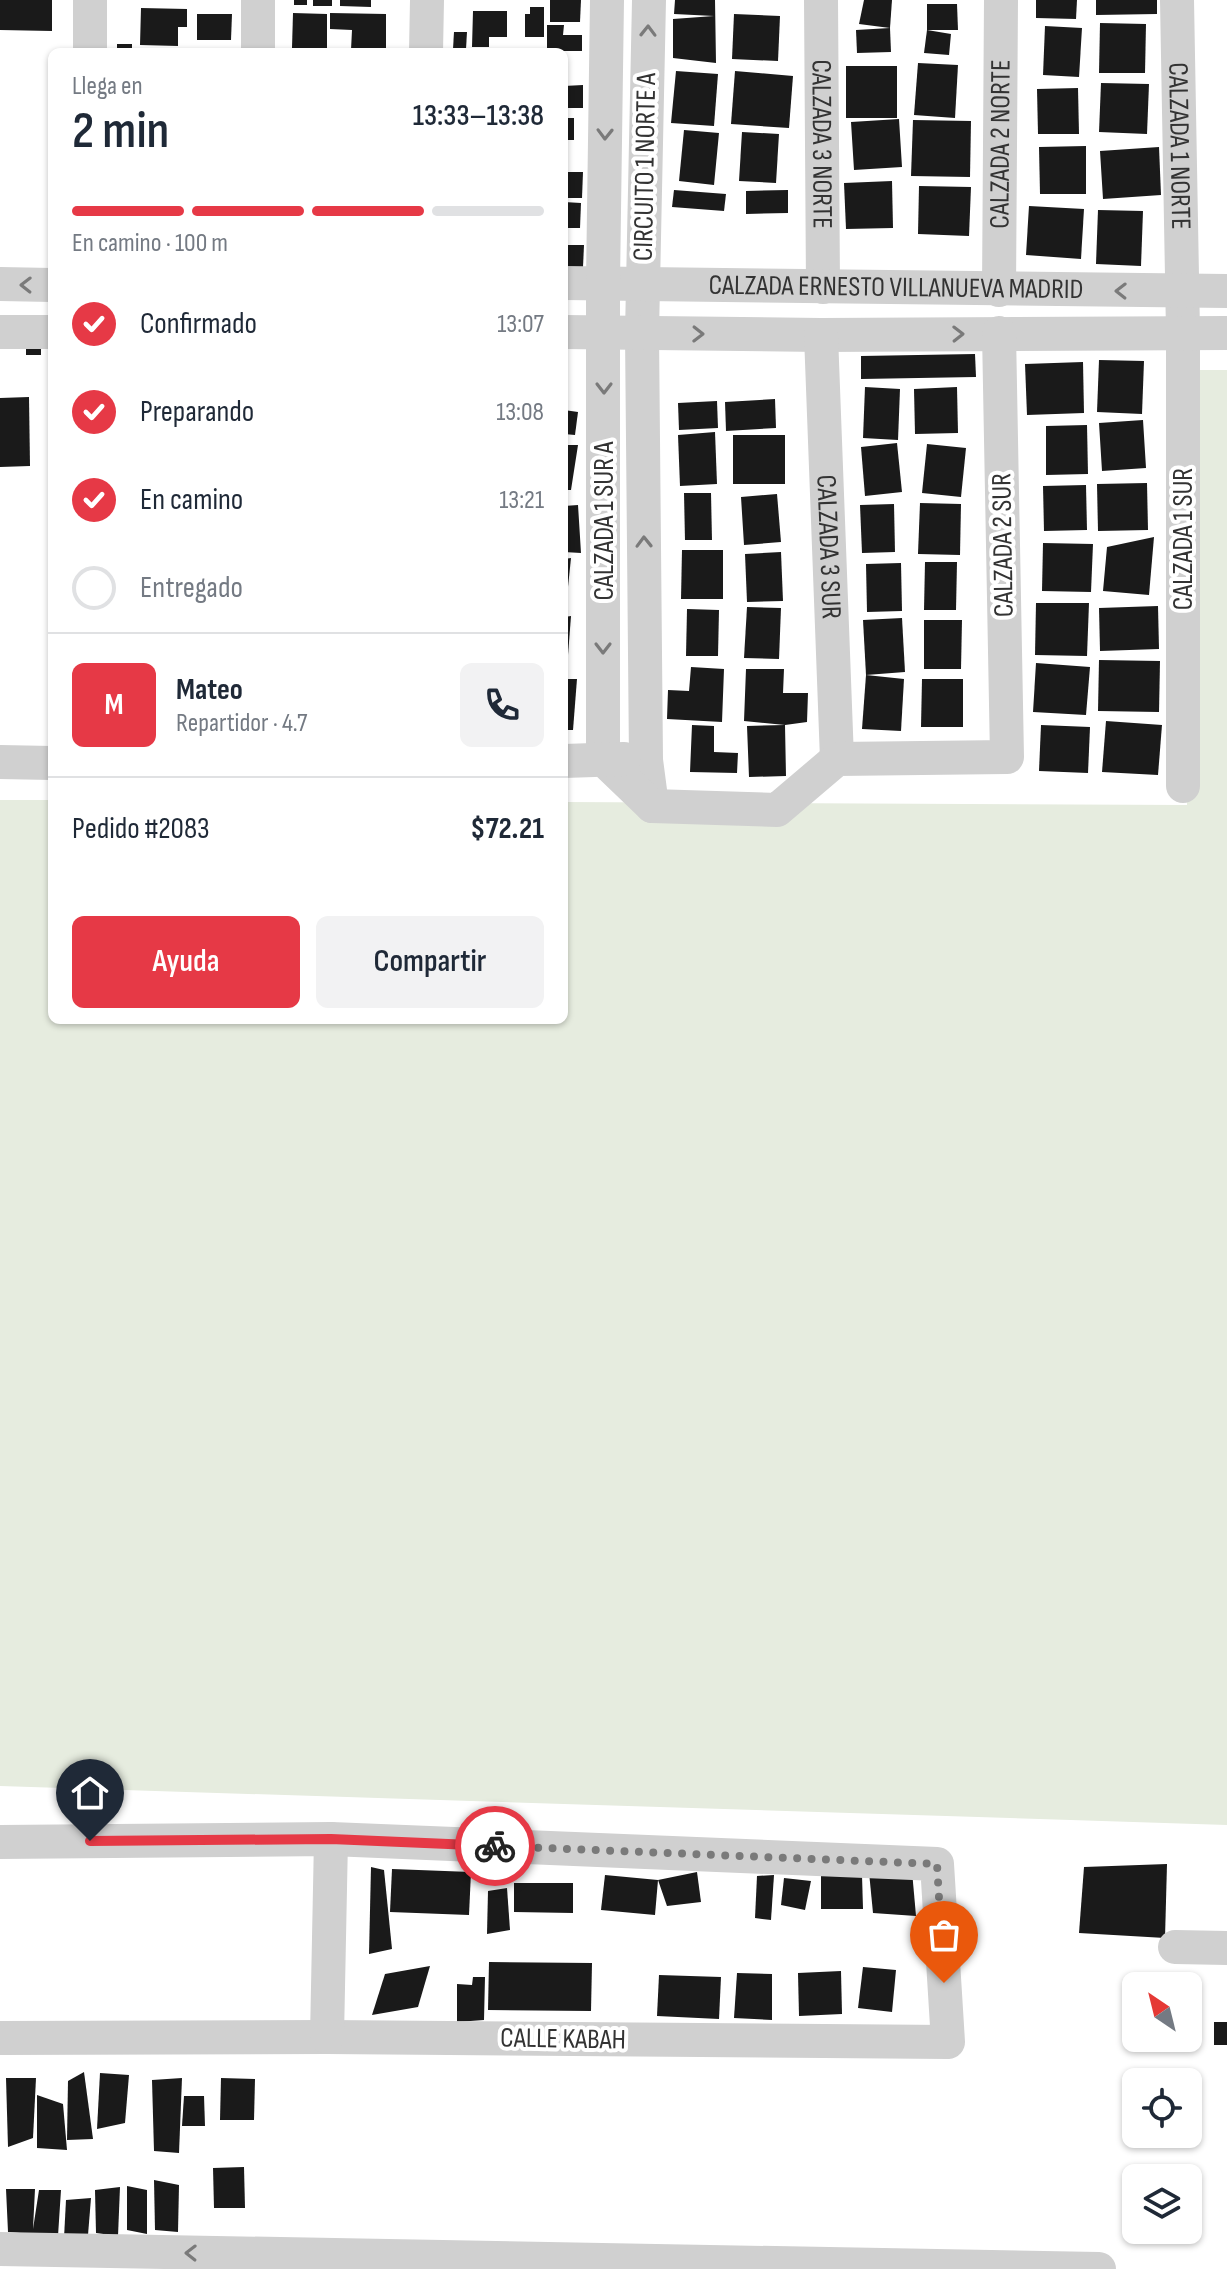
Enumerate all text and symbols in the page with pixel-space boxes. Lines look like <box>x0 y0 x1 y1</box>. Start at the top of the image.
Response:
one-way arrow <box>639 24 657 37</box>
street label: CALZADA 3 NORTE <box>805 59 839 229</box>
street label: CALZADA 2 NORTE <box>983 59 1017 229</box>
street label: CALZADA 1 NORTE <box>1162 62 1198 230</box>
text: Llega en <box>72 71 143 102</box>
street label: CIRCUITO 1 NORTE A <box>627 71 663 262</box>
text: 13:33–13:38 <box>413 98 544 134</box>
text: 2 min <box>72 100 169 163</box>
one-way arrow <box>596 128 614 141</box>
text: En camino · 100 m <box>72 228 228 259</box>
street label: CALZADA ERNESTO VILLANUEVA MADRID <box>708 268 1084 306</box>
one-way arrow <box>19 276 32 293</box>
one-way arrow <box>1114 282 1127 300</box>
icon: check <box>72 302 116 346</box>
text: Confirmado <box>140 306 257 342</box>
text: 13:07 <box>497 309 544 340</box>
one-way arrow <box>692 325 705 342</box>
one-way arrow <box>952 325 965 342</box>
one-way arrow <box>595 382 613 395</box>
icon: check <box>72 390 116 434</box>
text: Preparando <box>140 394 254 430</box>
text: 13:08 <box>496 397 544 428</box>
street label: CALZADA 1 SUR A <box>588 440 621 601</box>
street label: CALZADA 1 SUR <box>1167 468 1200 610</box>
street label: CALZADA 2 SUR <box>985 472 1021 617</box>
street label: CALZADA 3 SUR <box>810 474 848 620</box>
icon: check <box>72 478 116 522</box>
text: En camino <box>140 482 243 518</box>
text: 13:21 <box>499 485 544 516</box>
one-way arrow <box>635 535 653 548</box>
text: Entregado <box>140 570 243 606</box>
one-way arrow <box>594 642 612 655</box>
button: phone <box>460 663 544 747</box>
text: Mateo <box>176 672 243 708</box>
text: M <box>105 687 123 723</box>
text: Repartidor · 4.7 <box>176 708 307 739</box>
text: Pedido #2083 <box>72 811 210 847</box>
text: $72.21 <box>470 811 544 847</box>
button: Ayuda <box>72 916 300 1008</box>
button: Compartir <box>316 916 544 1008</box>
pin <box>56 1759 124 1841</box>
icon: home <box>68 1771 112 1815</box>
courier <box>455 1806 535 1886</box>
icon: bike <box>473 1824 517 1868</box>
pin <box>910 1901 978 1983</box>
icon: bag <box>922 1913 966 1957</box>
north arrow <box>1122 1972 1202 2052</box>
map controls <box>1122 1972 1202 2244</box>
street label: CALLE KABAH <box>500 2021 626 2057</box>
button: locate <box>1122 2068 1202 2148</box>
button: layers <box>1122 2164 1202 2244</box>
one-way arrow <box>184 2244 197 2262</box>

